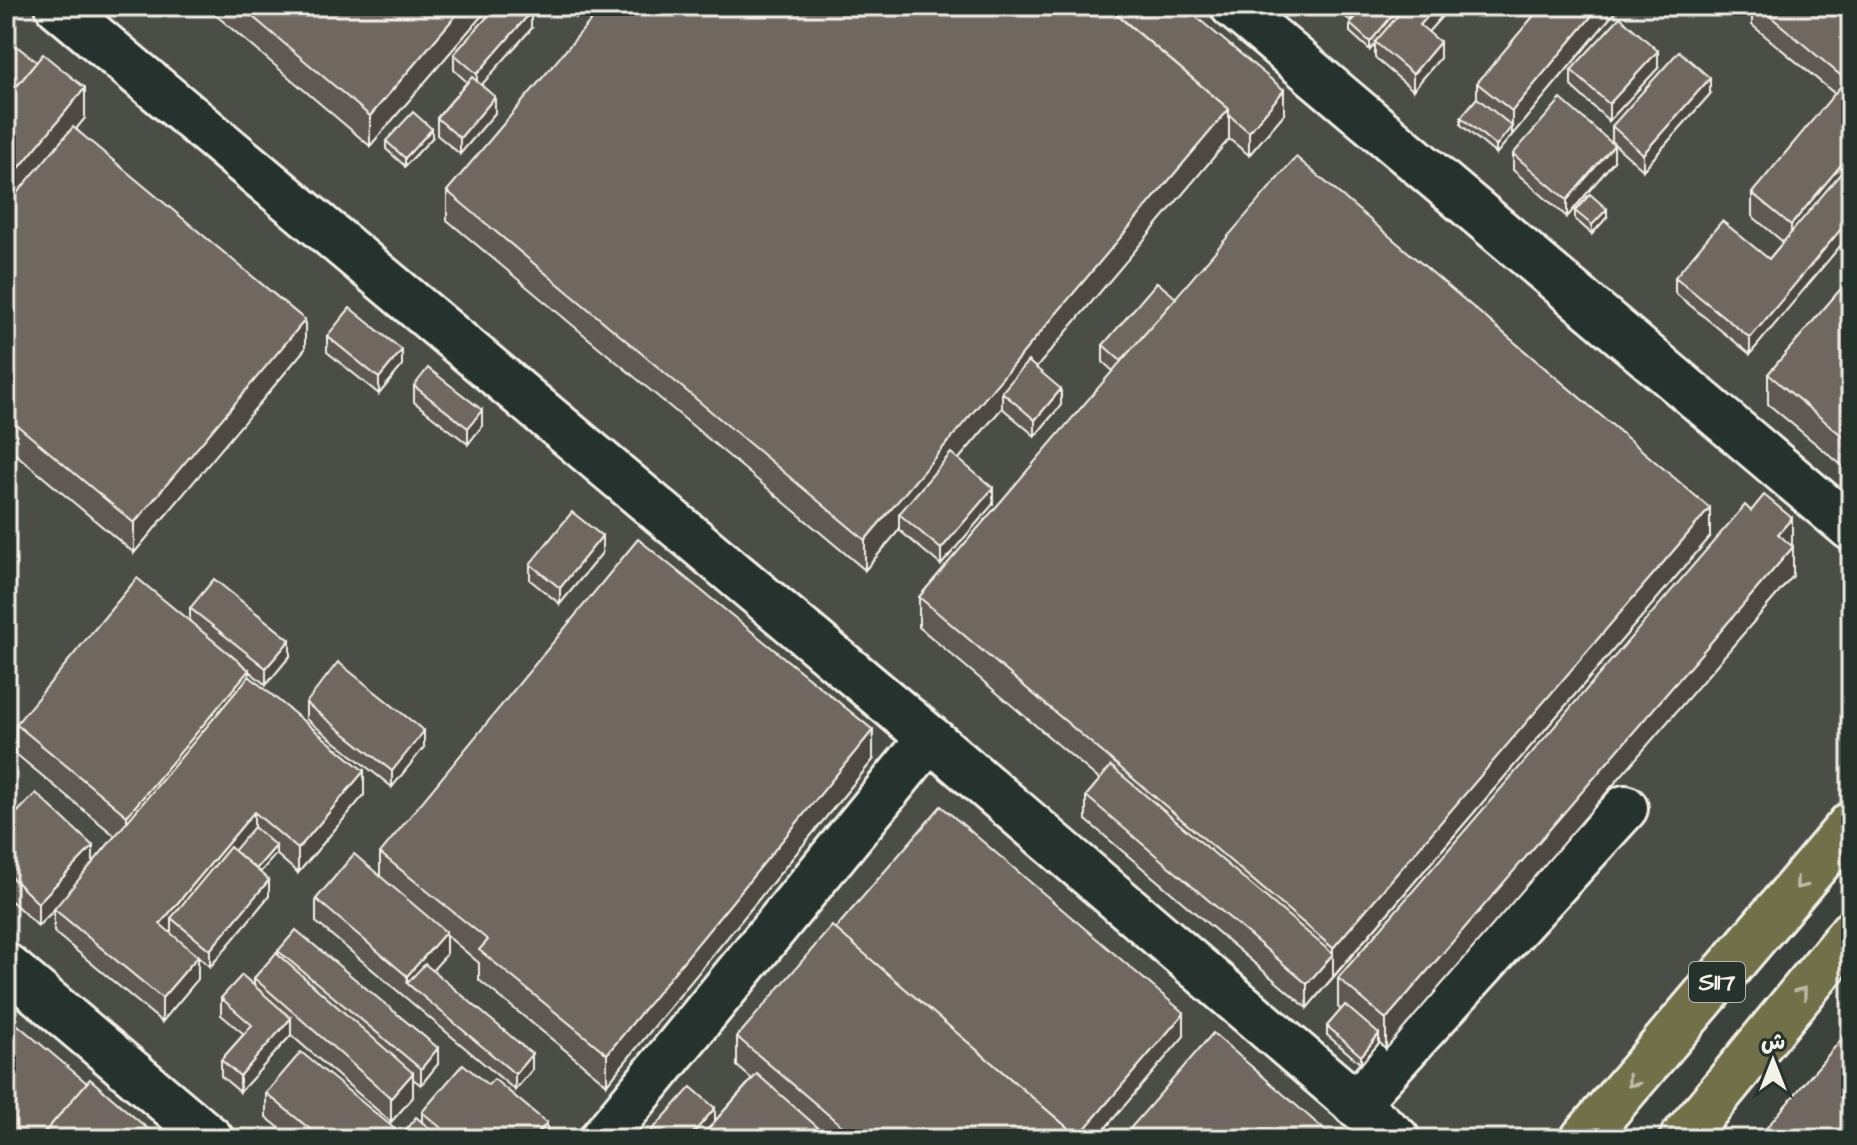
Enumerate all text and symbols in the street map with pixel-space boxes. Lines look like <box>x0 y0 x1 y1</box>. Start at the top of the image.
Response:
one-way arrow <box>1796 874 1810 889</box>
road number: S117 <box>1689 962 1745 1002</box>
one-way arrow <box>1792 987 1807 1002</box>
north arrow <box>1733 1021 1813 1101</box>
text: ش <box>1761 1027 1785 1058</box>
one-way arrow <box>1627 1072 1642 1087</box>

